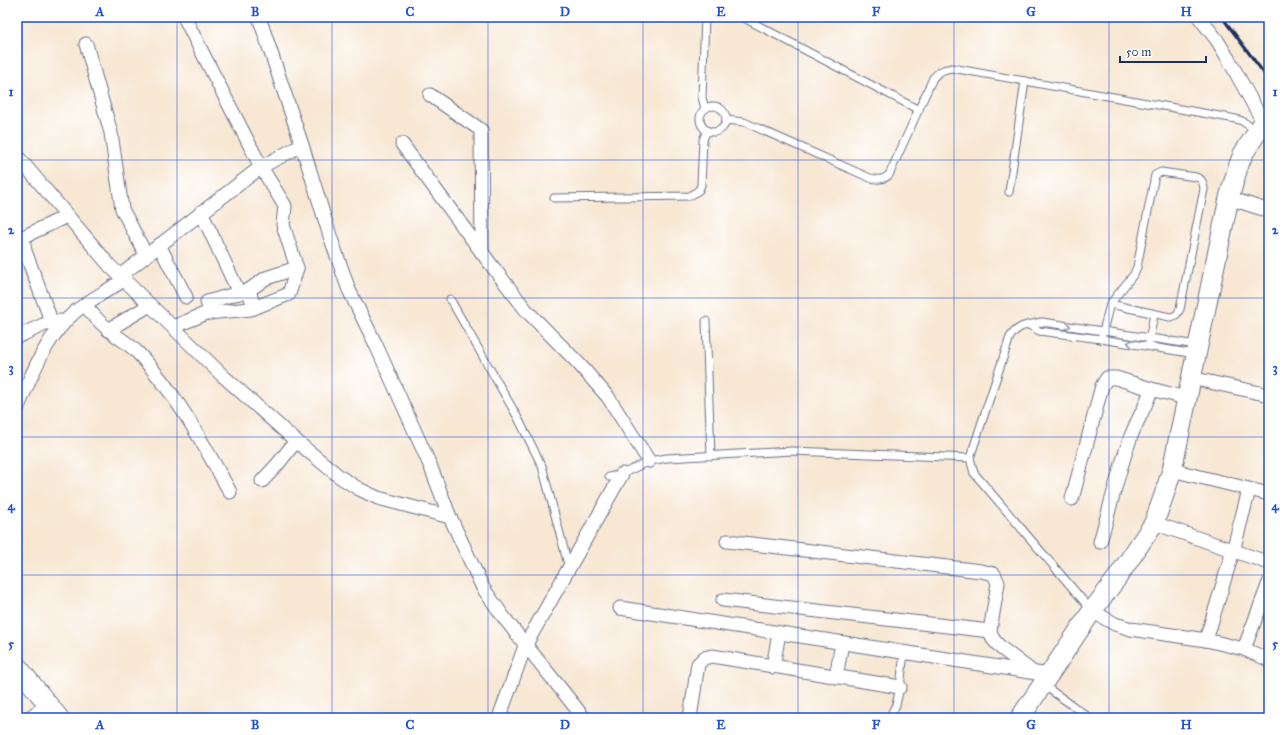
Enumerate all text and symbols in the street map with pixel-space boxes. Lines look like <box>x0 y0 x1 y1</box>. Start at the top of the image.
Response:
text: A <box>95 4 105 20</box>
text: B <box>251 4 260 20</box>
text: C <box>406 4 415 20</box>
text: D <box>560 4 570 20</box>
text: E <box>716 4 726 20</box>
text: F <box>872 4 881 20</box>
text: G <box>1026 4 1036 20</box>
text: H <box>1180 4 1192 20</box>
scale bar <box>1120 38 1206 64</box>
text: 50 m <box>1126 45 1151 59</box>
text: 1 <box>8 84 14 100</box>
text: 1 <box>1272 84 1278 100</box>
text: 2 <box>8 222 15 238</box>
text: 2 <box>1272 222 1279 238</box>
one-way arrow <box>1065 321 1071 330</box>
one-way arrow <box>1127 339 1133 348</box>
text: 3 <box>8 360 14 376</box>
text: 3 <box>1272 360 1278 376</box>
text: 4 <box>7 498 15 514</box>
text: 4 <box>1271 498 1279 514</box>
text: 5 <box>8 636 15 652</box>
text: 5 <box>1272 636 1279 652</box>
text: A <box>95 717 105 733</box>
text: B <box>251 717 260 733</box>
text: C <box>406 717 415 733</box>
text: D <box>560 717 570 733</box>
text: E <box>716 717 726 733</box>
text: F <box>872 717 881 733</box>
text: G <box>1026 717 1036 733</box>
text: H <box>1180 717 1192 733</box>

